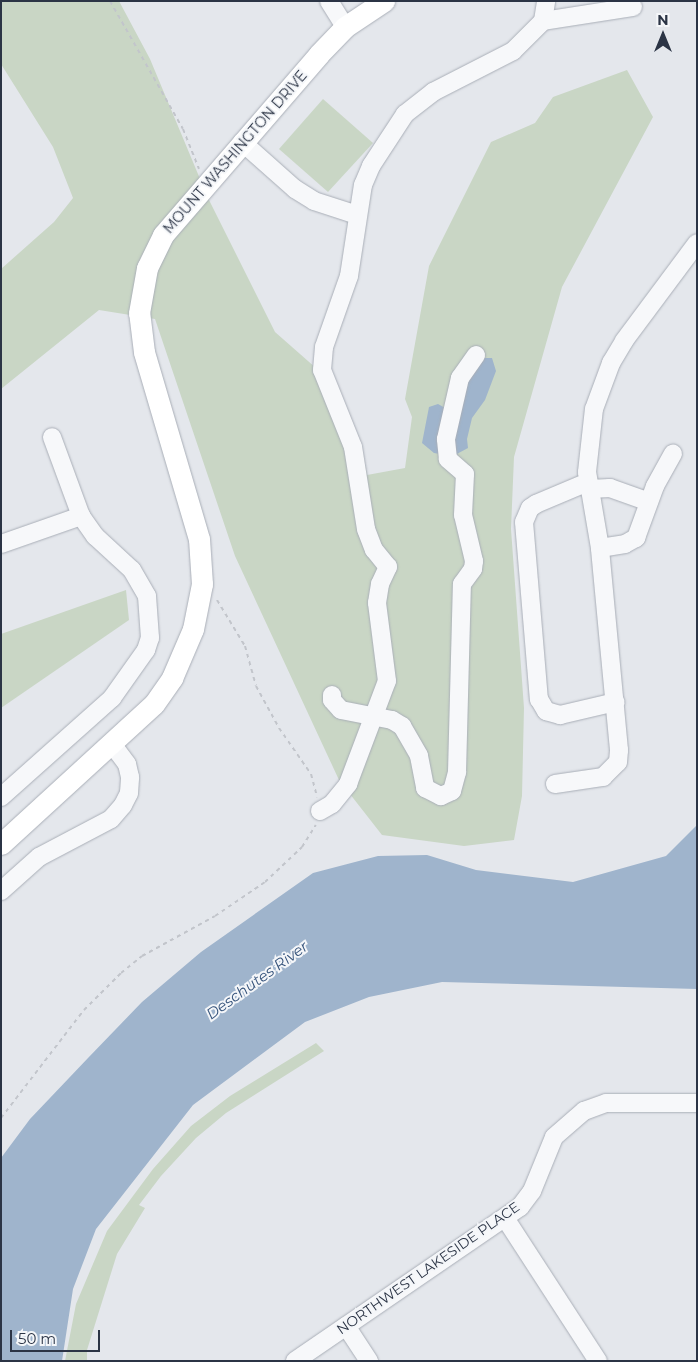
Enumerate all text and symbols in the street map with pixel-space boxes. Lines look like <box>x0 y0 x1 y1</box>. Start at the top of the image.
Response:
north arrow <box>638 10 688 60</box>
text: N <box>657 11 669 29</box>
street label: MOUNT WASHINGTON DRIVE <box>160 67 310 237</box>
water label: Deschutes River <box>203 937 311 1023</box>
street label: NORTHWEST LAKESIDE PLACE <box>333 1198 523 1338</box>
scale bar <box>12 1320 102 1352</box>
text: 50 m <box>18 1329 56 1348</box>

